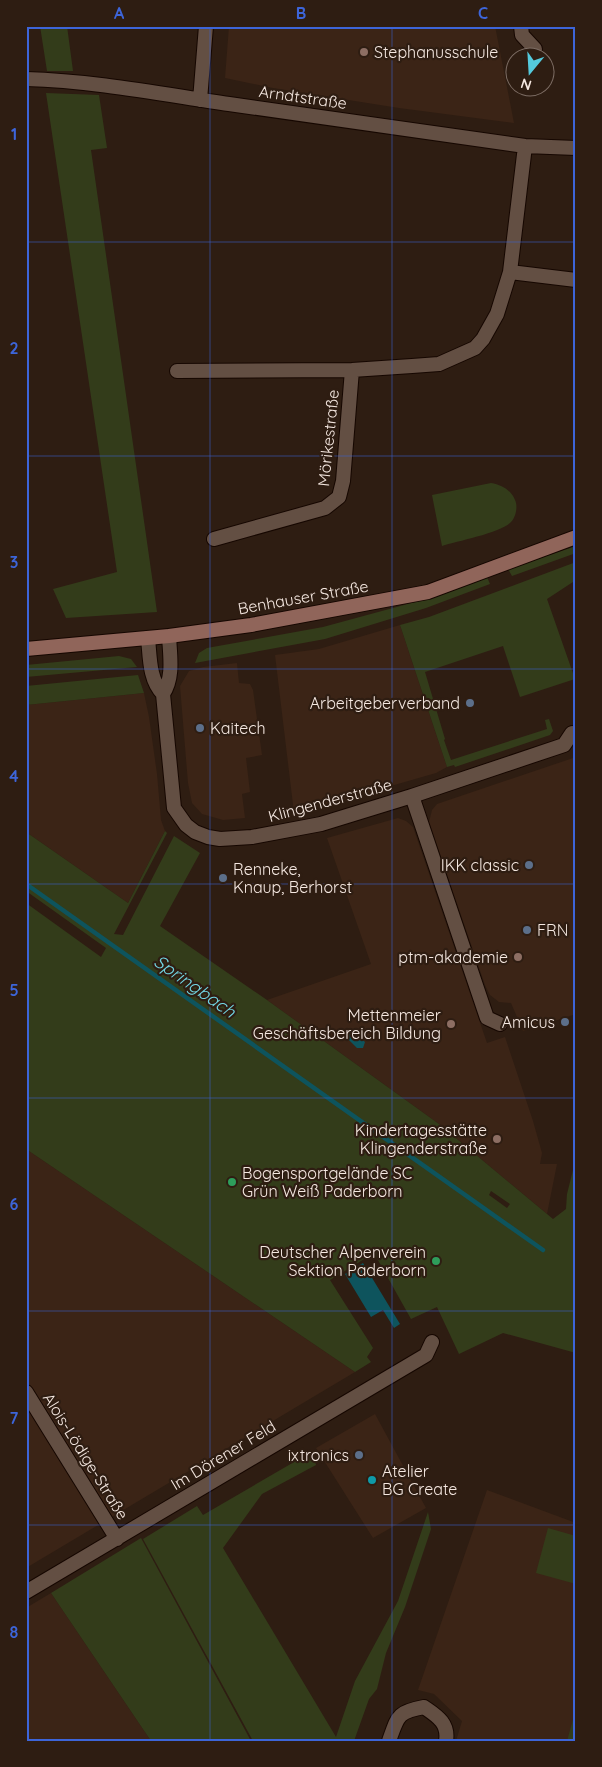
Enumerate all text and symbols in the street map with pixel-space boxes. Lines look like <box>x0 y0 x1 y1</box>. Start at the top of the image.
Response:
text: A <box>114 3 125 23</box>
text: B <box>296 3 306 23</box>
text: C <box>478 3 488 23</box>
place label: Stephanusschule <box>374 42 498 62</box>
marker: Stephanusschule <box>358 46 370 58</box>
north arrow <box>504 48 554 98</box>
text: N <box>518 74 534 95</box>
street label: Arndtstraße <box>258 81 348 113</box>
text: 1 <box>11 124 17 144</box>
text: 2 <box>9 338 19 358</box>
street label: Mörikestraße <box>313 389 343 487</box>
text: 3 <box>10 552 18 572</box>
street label: Benhauser Straße <box>236 576 370 618</box>
place label: Arbeitgeberverband <box>310 693 460 713</box>
marker: Arbeitgeberverband <box>464 697 476 709</box>
place label: Kaitech <box>210 718 266 738</box>
marker: Kaitech <box>194 722 206 734</box>
text: 4 <box>9 766 19 786</box>
street label: Klingenderstraße <box>266 774 394 826</box>
place label: IKK classic <box>441 855 519 875</box>
place label: Renneke, Knaup, Berhorst <box>233 859 352 897</box>
marker: IKK classic <box>523 859 535 871</box>
marker: Renneke, Knaup, Berhorst <box>217 872 229 884</box>
place label: FRN <box>537 920 568 940</box>
marker: FRN <box>521 924 533 936</box>
place label: ptm-akademie <box>398 947 508 967</box>
water label: Springbach <box>150 949 241 1023</box>
marker: ptm-akademie <box>512 951 524 963</box>
text: 5 <box>9 980 19 1000</box>
place label: Mettenmeier Geschäftsbereich Bildung <box>253 1005 441 1043</box>
place label: Amicus <box>502 1012 555 1032</box>
marker: Amicus <box>559 1016 571 1028</box>
marker: Mettenmeier Geschäftsbereich Bildung <box>445 1018 457 1030</box>
place label: Kindertagesstätte Klingenderstraße <box>355 1120 487 1158</box>
marker: Kindertagesstätte Klingenderstraße <box>491 1133 503 1145</box>
place label: Bogensportgelände SC Grün Weiß Paderborn <box>242 1163 412 1201</box>
marker: Bogensportgelände SC Grün Weiß Paderborn <box>226 1176 238 1188</box>
text: 6 <box>10 1194 19 1214</box>
place label: Deutscher Alpenverein Sektion Paderborn <box>259 1242 426 1280</box>
marker: Deutscher Alpenverein Sektion Paderborn <box>430 1255 442 1267</box>
street label: Alois-Lödige-Straße <box>39 1389 133 1523</box>
text: 7 <box>10 1408 19 1428</box>
street label: Im Dörener Feld <box>167 1416 279 1494</box>
place label: ixtronics <box>288 1445 349 1465</box>
marker: ixtronics <box>353 1449 365 1461</box>
place label: Atelier BG Create <box>382 1461 457 1499</box>
marker: Atelier BG Create <box>366 1474 378 1486</box>
text: 8 <box>10 1622 19 1642</box>

